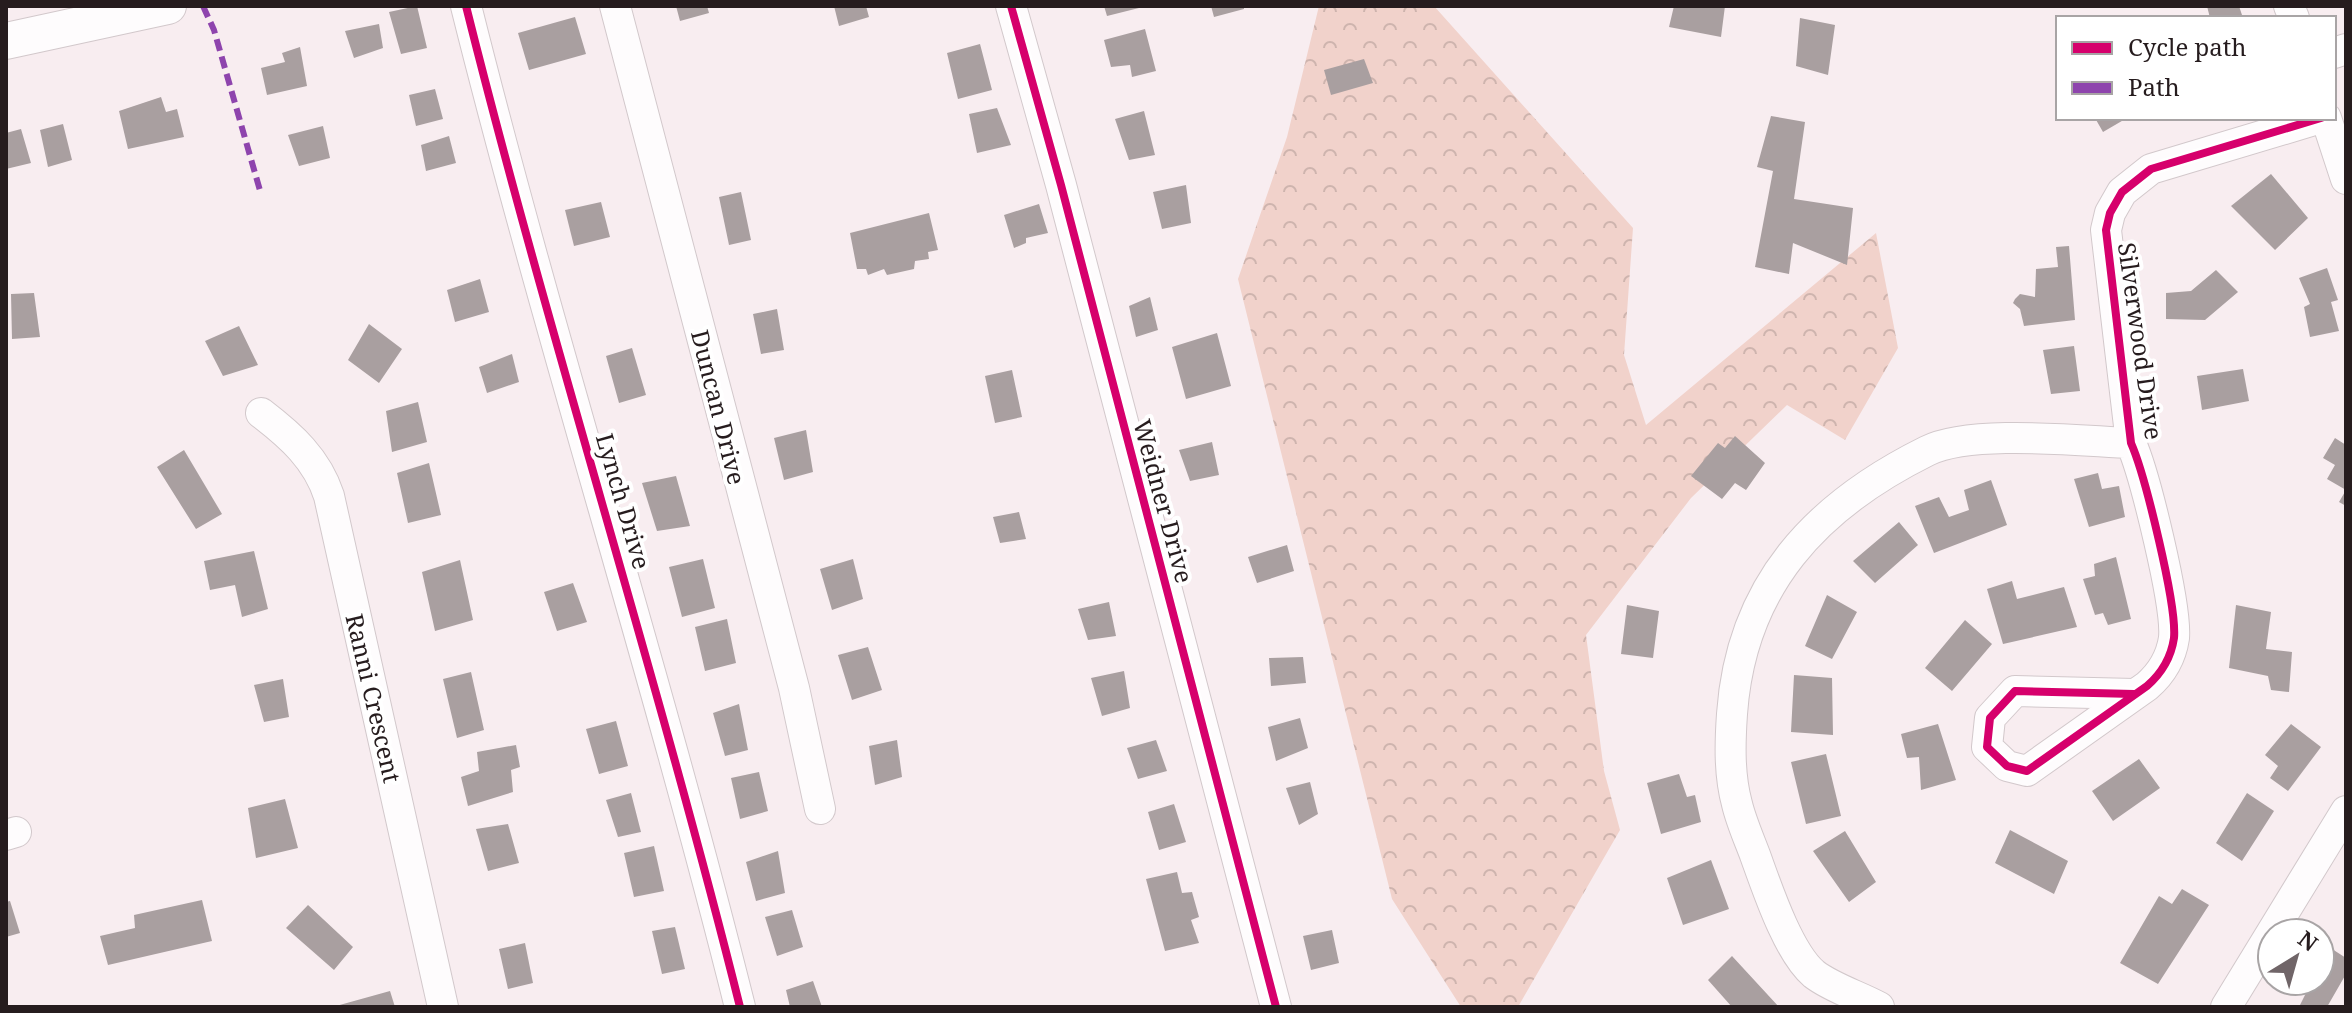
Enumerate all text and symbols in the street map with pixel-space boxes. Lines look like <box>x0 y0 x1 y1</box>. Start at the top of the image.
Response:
legend <box>2056 16 2336 120</box>
text: Cycle path <box>2128 30 2247 63</box>
text: Path <box>2128 70 2180 103</box>
street label: Silverwood Drive <box>2111 240 2171 442</box>
street label: Duncan Drive <box>684 326 754 488</box>
street label: Weidner Drive <box>1126 416 1202 586</box>
street label: Lynch Drive <box>589 429 659 573</box>
street label: Ranni Crescent <box>339 610 409 786</box>
north arrow <box>2256 917 2336 997</box>
text: N <box>2293 923 2325 957</box>

